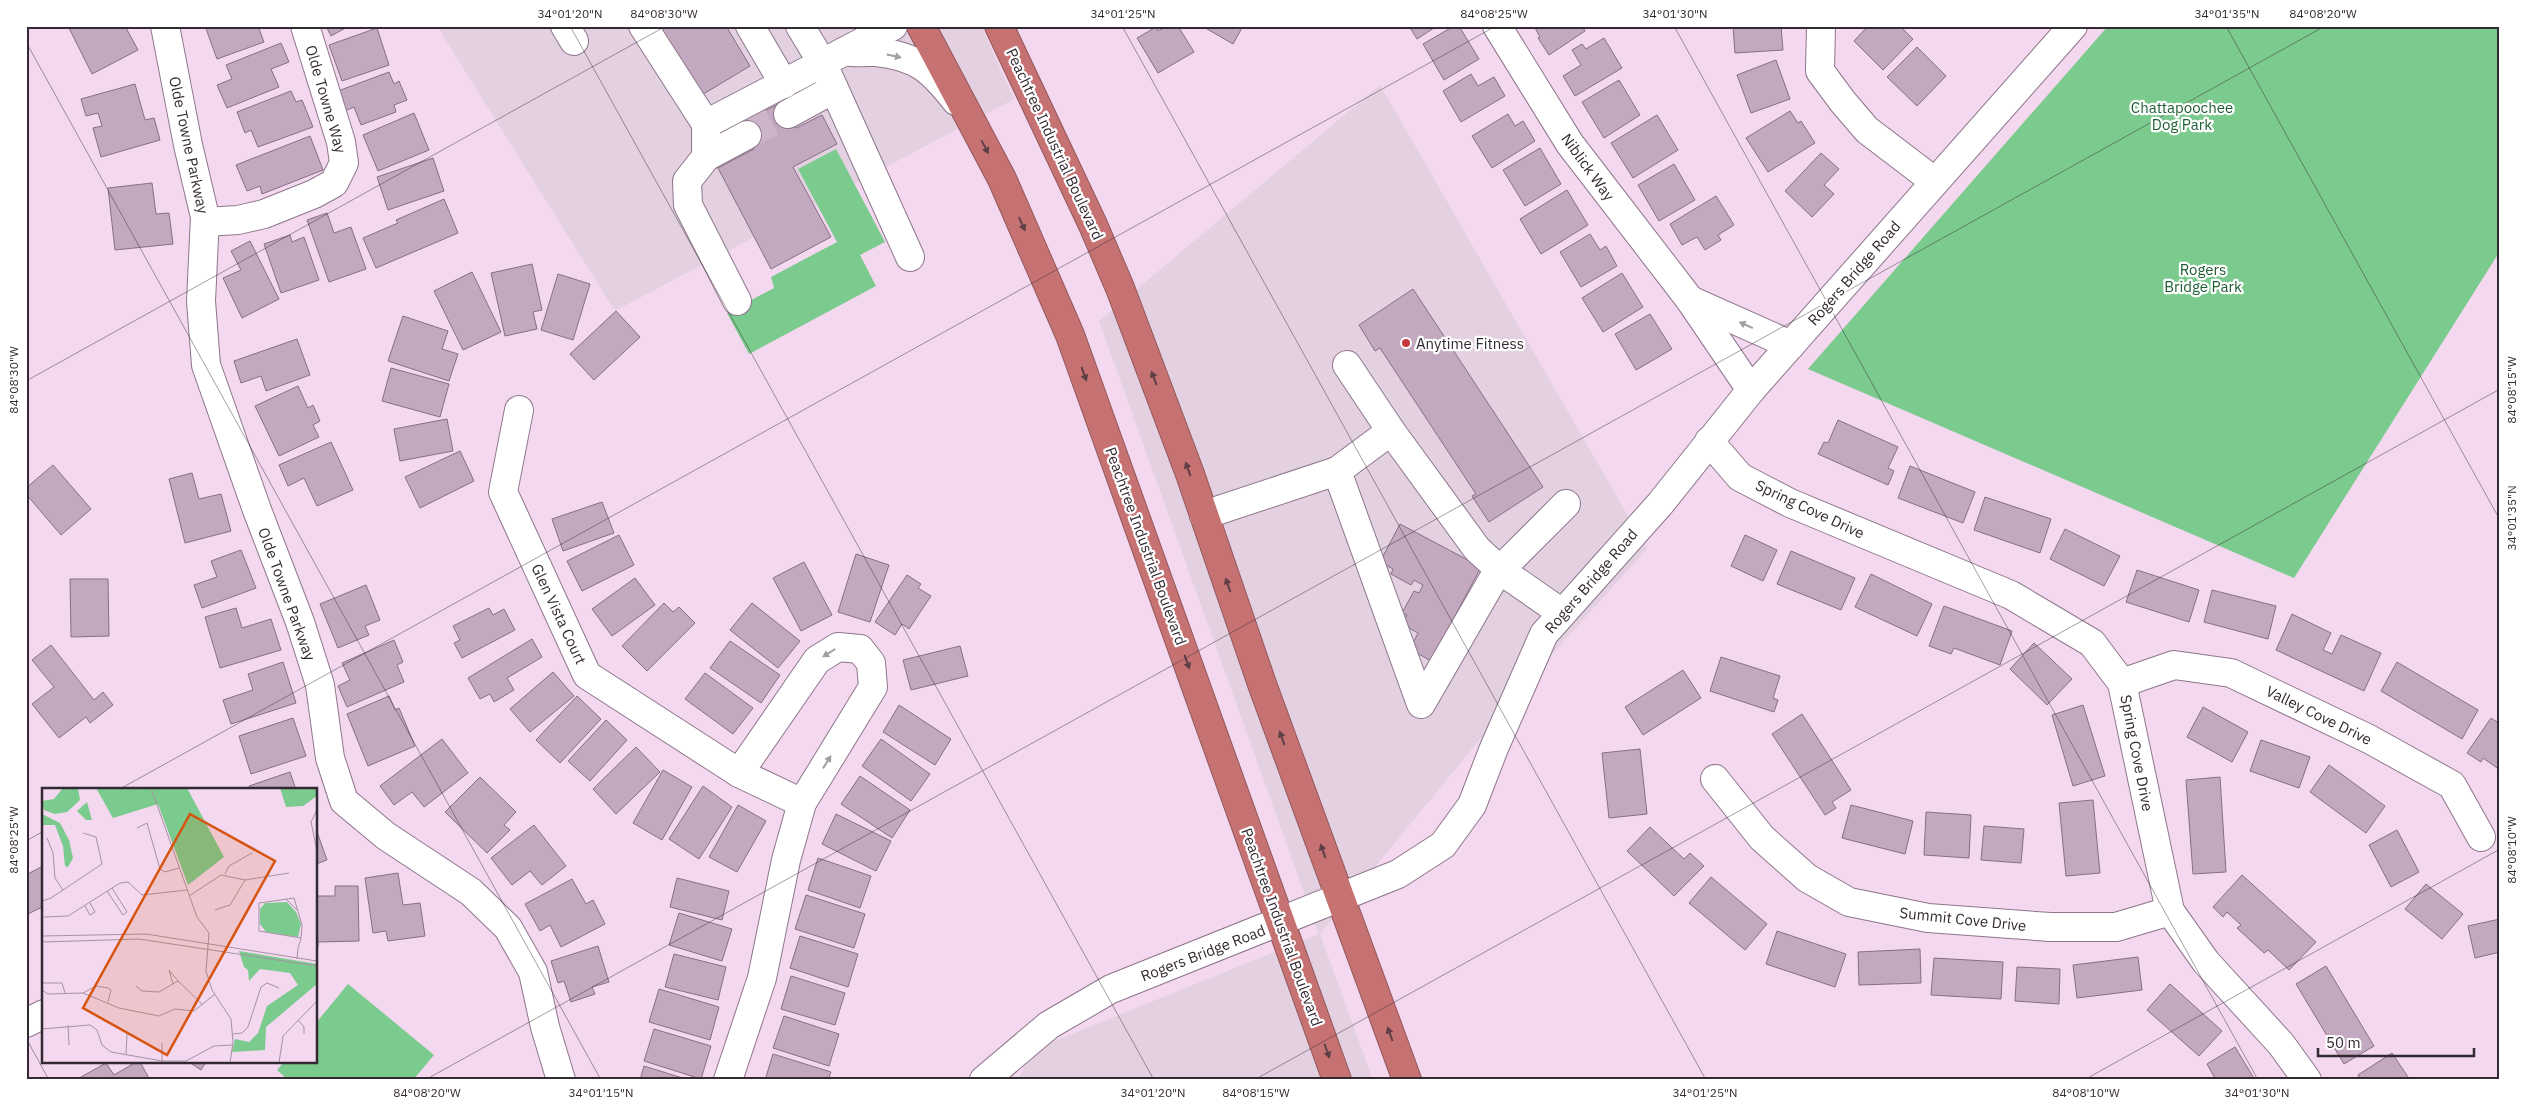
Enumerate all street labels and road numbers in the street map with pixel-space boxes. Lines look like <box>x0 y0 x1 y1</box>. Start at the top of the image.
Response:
street label: Olde Towne Way <box>301 43 351 156</box>
street label: Peachtree Industrial Boulevard <box>1002 45 1108 243</box>
street label: Olde Towne Parkway <box>165 75 213 216</box>
street label: Niblick Way <box>1557 130 1619 205</box>
street label: Rogers Bridge Road <box>1804 217 1904 329</box>
street label: Peachtree Industrial Boulevard <box>1101 444 1191 648</box>
street label: Spring Cove Drive <box>1752 475 1868 543</box>
street label: Olde Towne Parkway <box>254 525 320 664</box>
street label: Rogers Bridge Road <box>1541 525 1641 637</box>
street label: Glen Vista Court <box>527 561 591 667</box>
street label: Valley Cove Drive <box>2263 681 2375 749</box>
street label: Spring Cove Drive <box>2116 693 2158 813</box>
street label: Peachtree Industrial Boulevard <box>1237 825 1327 1029</box>
street label: Summit Cove Drive <box>1899 903 2027 935</box>
street label: Rogers Bridge Road <box>1138 920 1268 986</box>

